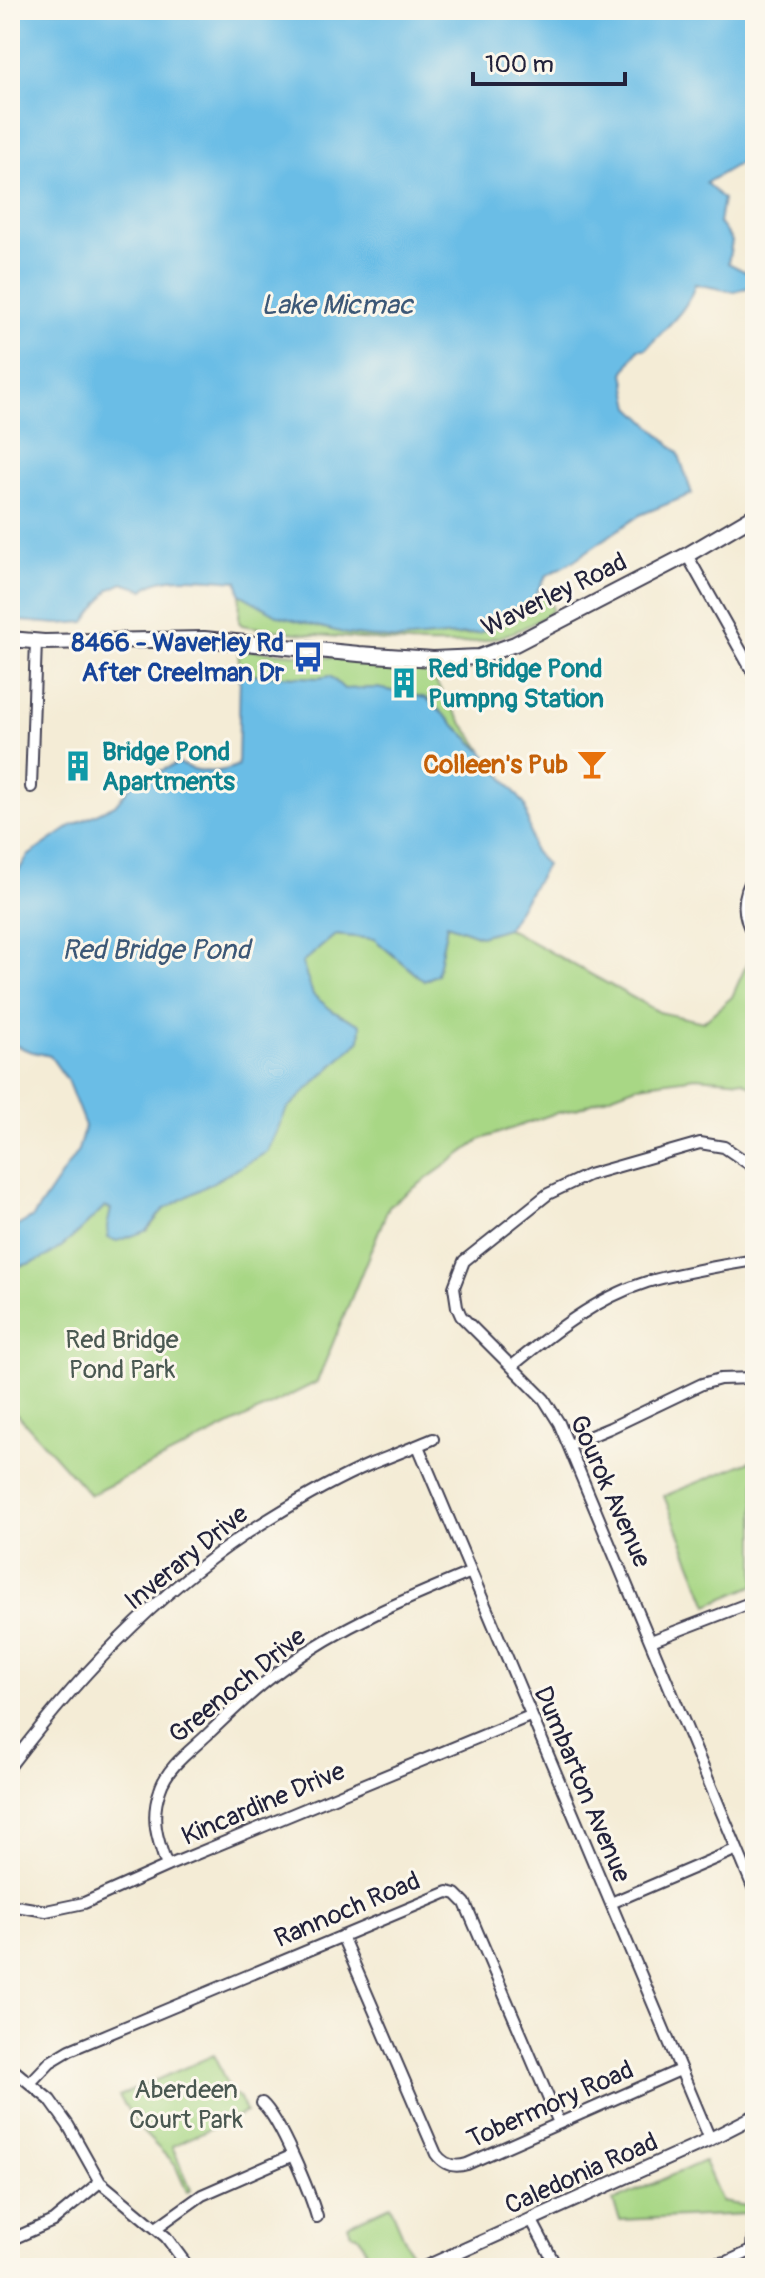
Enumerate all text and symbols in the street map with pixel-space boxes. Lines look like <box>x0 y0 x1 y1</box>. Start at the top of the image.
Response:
scale bar <box>473 36 625 86</box>
text: 100 m <box>485 50 554 79</box>
water label: Lake Micmac <box>261 288 415 323</box>
street label: Waverley Road <box>477 546 632 644</box>
place label: 8466 - Waverley Rd After Creelman Dr <box>72 627 285 689</box>
bus stop icon: 8466 - Waverley Rd After Creelman Dr <box>291 640 325 674</box>
place label: Red Bridge Pond Pumpng Station <box>428 653 604 715</box>
building icon: Red Bridge Pond Pumpng Station <box>387 666 421 700</box>
place label: Bridge Pond Apartments <box>102 736 235 798</box>
bar icon: Colleen's Pub <box>575 747 609 781</box>
building icon: Bridge Pond Apartments <box>61 749 95 783</box>
place label: Colleen's Pub <box>423 749 568 781</box>
water label: Red Bridge Pond <box>62 933 253 968</box>
park label: Red Bridge Pond Park <box>65 1324 179 1386</box>
street label: Gourok Avenue <box>562 1410 658 1573</box>
street label: Inverary Drive <box>118 1498 255 1617</box>
street label: Greenoch Drive <box>163 1621 313 1751</box>
street label: Dumbarton Avenue <box>526 1682 638 1887</box>
street label: Kincardine Drive <box>177 1755 350 1853</box>
street label: Rannoch Road <box>270 1865 425 1955</box>
street label: Tobermory Road <box>462 2054 639 2156</box>
park label: Aberdeen Court Park <box>129 2074 243 2136</box>
street label: Caledonia Road <box>500 2126 663 2222</box>

